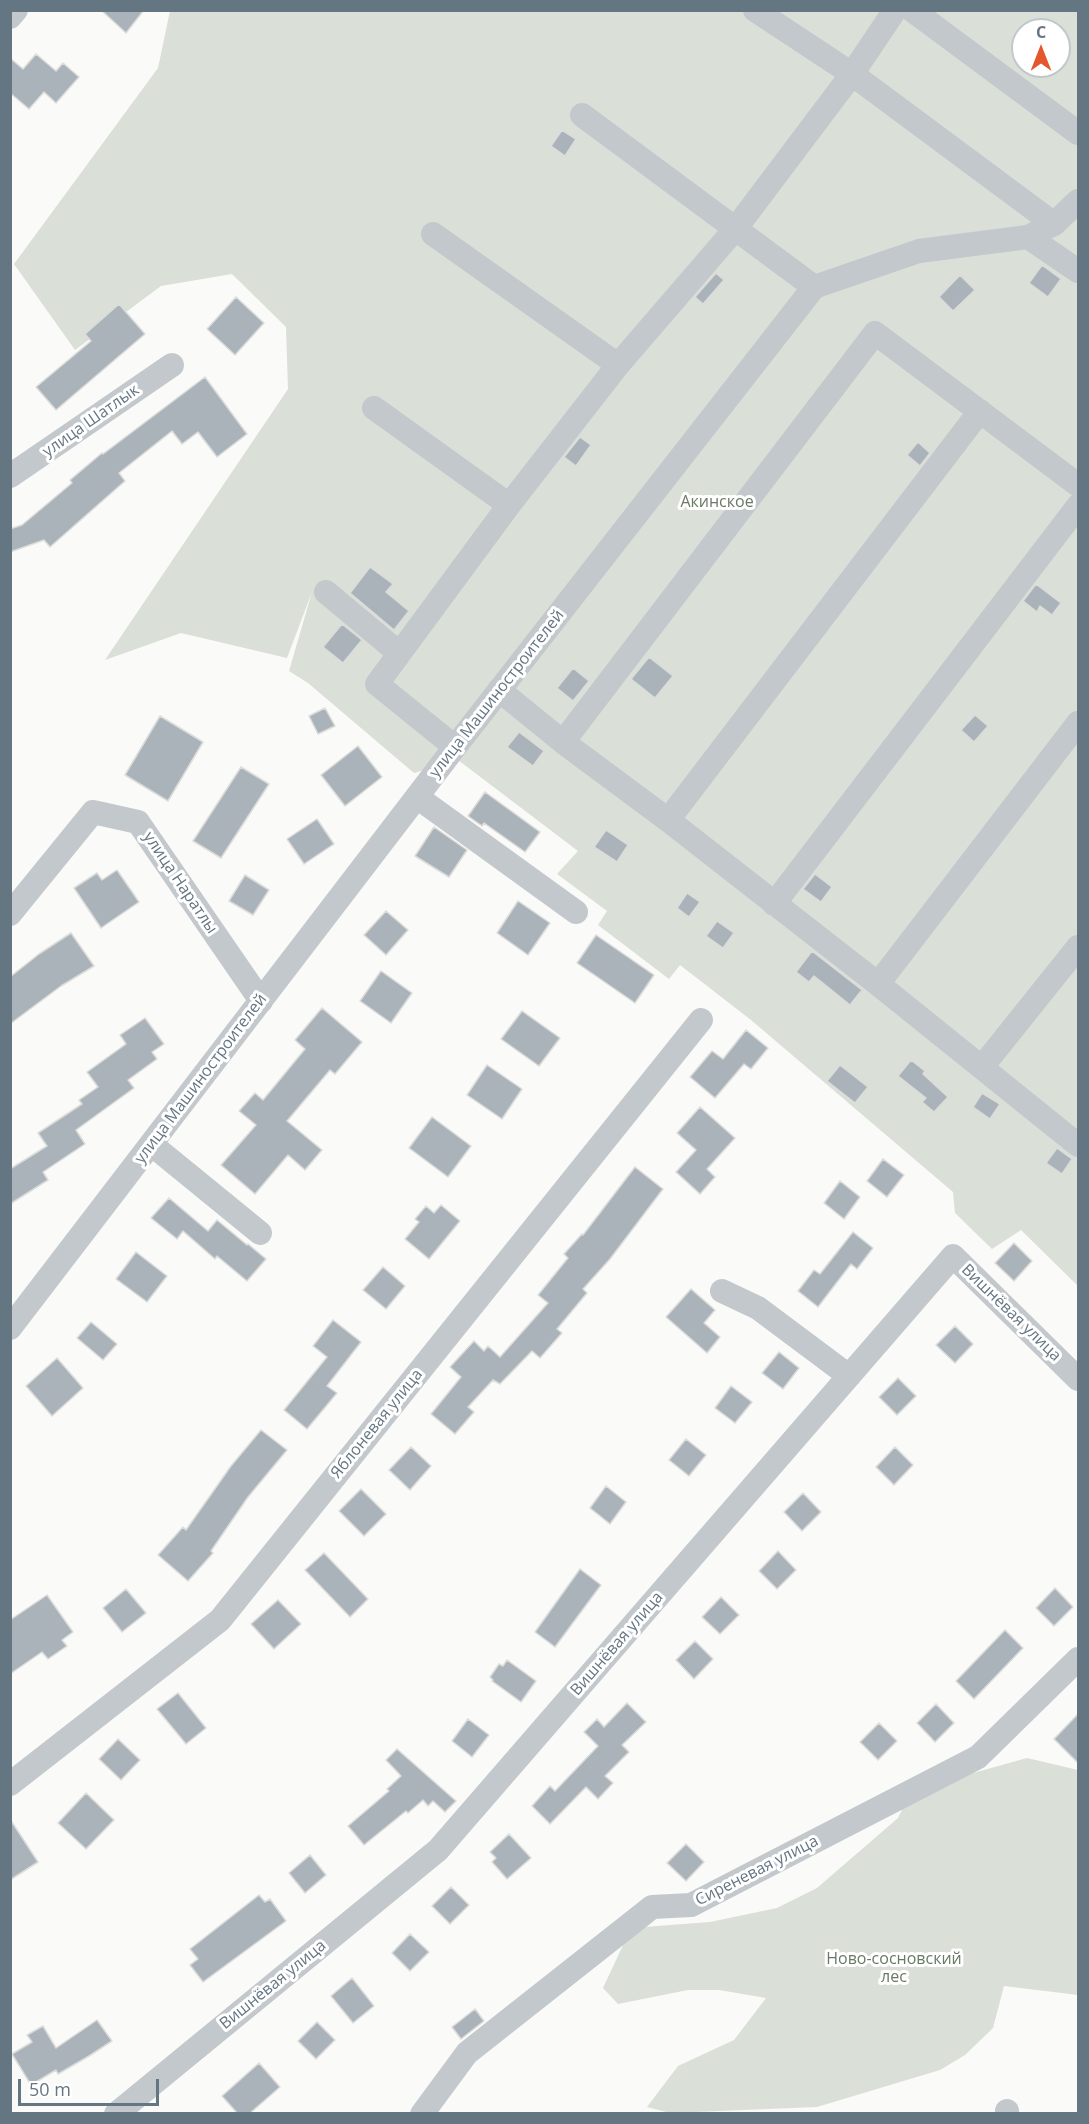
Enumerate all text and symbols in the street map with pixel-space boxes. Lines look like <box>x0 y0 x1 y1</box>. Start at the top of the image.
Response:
north arrow <box>1011 18 1071 78</box>
text: С <box>1036 21 1046 43</box>
street label: улица Шатлык <box>39 381 143 461</box>
park label: Акинское <box>680 492 754 512</box>
street label: улица Машиностроителей <box>426 606 568 782</box>
street label: улица Наратлы <box>139 828 221 938</box>
street label: улица Машиностроителей <box>131 990 271 1168</box>
street label: Вишнёвая улица <box>957 1261 1065 1365</box>
street label: Яблоневая улица <box>327 1366 427 1482</box>
street label: Вишнёвая улица <box>567 1588 667 1700</box>
street label: Сиреневая улица <box>692 1832 822 1910</box>
street label: Вишнёвая улица <box>216 1936 330 2034</box>
park label: Ново-сосновский лес <box>826 1949 962 1987</box>
scale bar <box>21 2067 162 2105</box>
text: 50 m <box>29 2077 71 2101</box>

